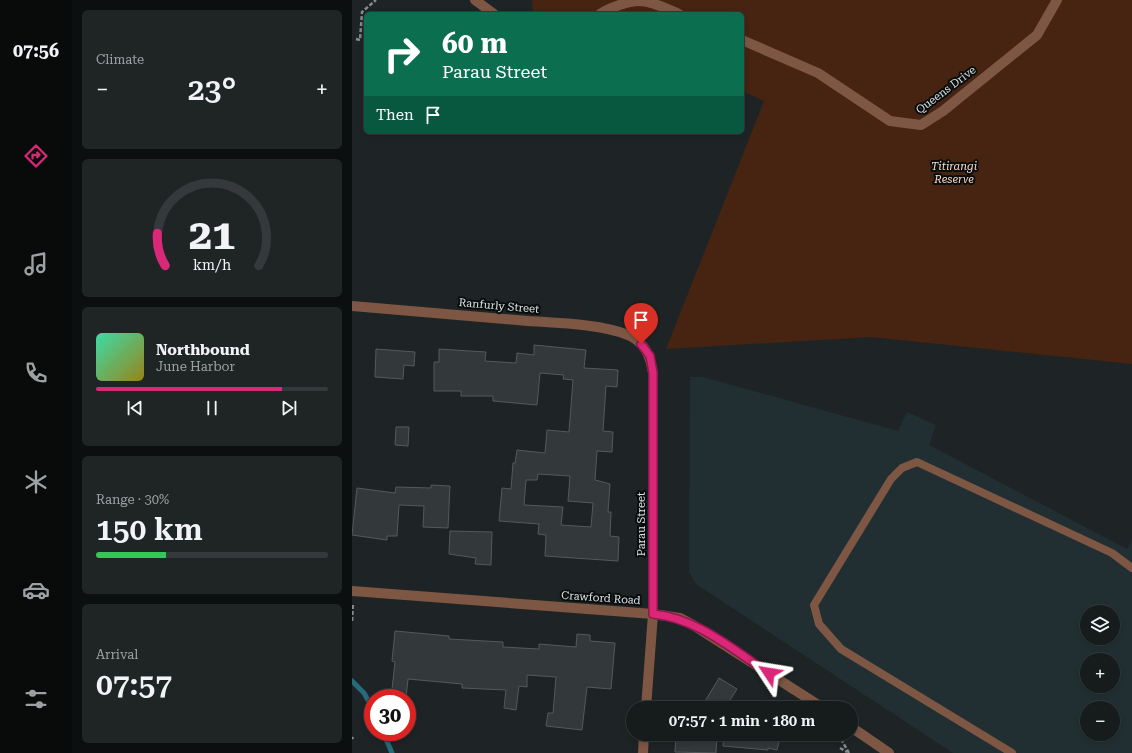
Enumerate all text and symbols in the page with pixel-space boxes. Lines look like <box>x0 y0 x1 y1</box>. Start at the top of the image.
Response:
text: 60 m <box>442 27 507 60</box>
icon: right <box>376 28 428 80</box>
text: 07:56 <box>13 40 59 61</box>
text: Climate <box>96 52 144 67</box>
text: Parau Street <box>442 61 547 82</box>
street label: Queens Drive <box>914 63 978 117</box>
text: 23° <box>188 72 236 107</box>
text: − <box>96 77 108 102</box>
text: + <box>316 77 328 102</box>
icon: arrive <box>422 104 444 126</box>
text: Then <box>376 106 414 124</box>
icon: directions <box>22 142 50 170</box>
park label: Titirangi Reserve <box>931 160 978 186</box>
text: 21 <box>189 210 235 259</box>
icon: music <box>22 250 50 278</box>
text: km/h <box>193 256 231 272</box>
street label: Ranfurly Street <box>458 296 540 316</box>
pin <box>624 303 658 344</box>
icon: arrive <box>630 309 652 331</box>
text: Northbound <box>156 341 250 359</box>
icon: phone <box>22 359 50 387</box>
text: June Harbor <box>156 359 235 374</box>
icon: previous <box>124 397 146 419</box>
icon: pause <box>201 397 223 419</box>
icon: next <box>278 397 300 419</box>
icon: climate <box>22 468 50 496</box>
text: Range · 30% <box>96 492 169 507</box>
street label: Parau Street <box>635 492 648 556</box>
text: 150 km <box>96 512 203 547</box>
icon: car <box>22 576 50 604</box>
street label: Crawford Road <box>561 589 641 607</box>
map controls <box>1080 605 1120 741</box>
button: layers <box>1080 605 1120 645</box>
text: Arrival <box>96 647 138 662</box>
position arrow <box>748 652 790 694</box>
button: + <box>1080 653 1120 693</box>
text: 07:57 <box>96 667 172 702</box>
icon: filters <box>22 685 50 713</box>
speed limit sign: 30 <box>364 689 416 741</box>
button: − <box>1080 701 1120 741</box>
text: 07:57 · 1 min · 180 m <box>669 712 815 730</box>

